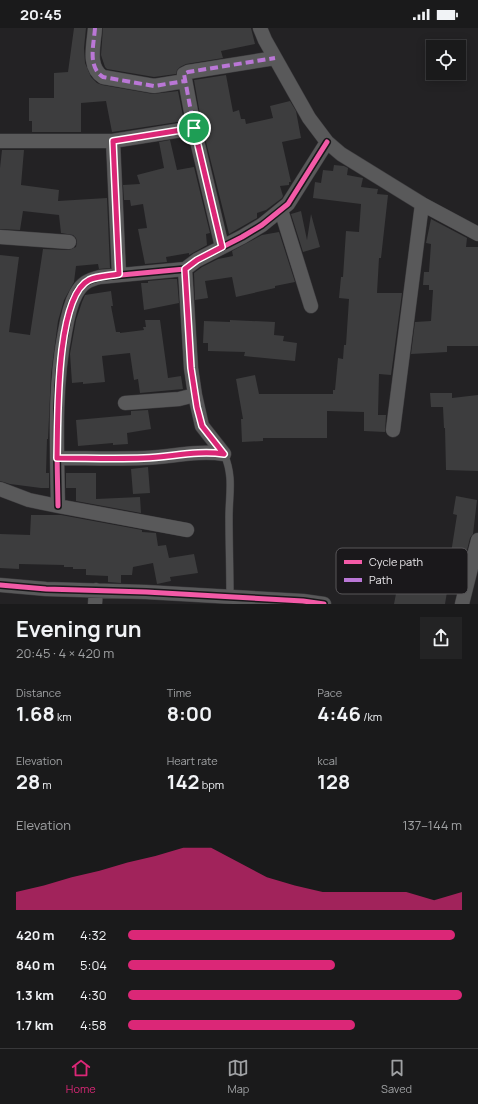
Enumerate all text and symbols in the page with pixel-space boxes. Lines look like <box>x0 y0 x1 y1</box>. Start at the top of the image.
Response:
text: 20:45 <box>20 4 62 25</box>
map controls <box>426 40 466 80</box>
button: locate <box>426 40 466 80</box>
pin <box>177 111 211 145</box>
icon: arrive <box>183 117 205 139</box>
legend <box>336 548 468 594</box>
text: Cycle path <box>369 554 423 569</box>
text: Path <box>369 572 392 587</box>
text: Evening run <box>16 614 141 644</box>
button: share <box>420 617 462 659</box>
text: 20:45 · 4 × 420 m <box>16 644 114 662</box>
text: Distance <box>16 685 61 700</box>
text: Time <box>167 685 192 700</box>
text: Pace <box>317 685 342 700</box>
text: 1.68 <box>16 700 55 727</box>
text: 8:00 <box>167 700 212 727</box>
text: 4:46 <box>317 700 361 727</box>
text: km <box>55 709 72 724</box>
text: /km <box>361 709 382 724</box>
text: Elevation <box>16 753 62 768</box>
text: Heart rate <box>167 753 218 768</box>
text: kcal <box>317 753 337 768</box>
text: 28 <box>16 768 40 795</box>
text: 142 <box>167 768 200 795</box>
text: 128 <box>317 768 350 795</box>
text: m <box>40 777 52 792</box>
text: bpm <box>200 777 224 792</box>
text: Elevation <box>16 816 71 834</box>
text: 137–144 m <box>402 816 462 834</box>
text: 420 m <box>16 926 55 944</box>
text: 4:32 <box>80 926 106 944</box>
text: 840 m <box>16 956 55 974</box>
text: 5:04 <box>80 956 107 974</box>
text: 1.3 km <box>16 986 54 1004</box>
text: 4:30 <box>80 986 107 1004</box>
text: 1.7 km <box>16 1016 53 1034</box>
text: 4:58 <box>80 1016 107 1034</box>
tab: Home <box>66 1057 96 1096</box>
tab: Map <box>227 1057 249 1096</box>
tab: Saved <box>381 1057 412 1096</box>

